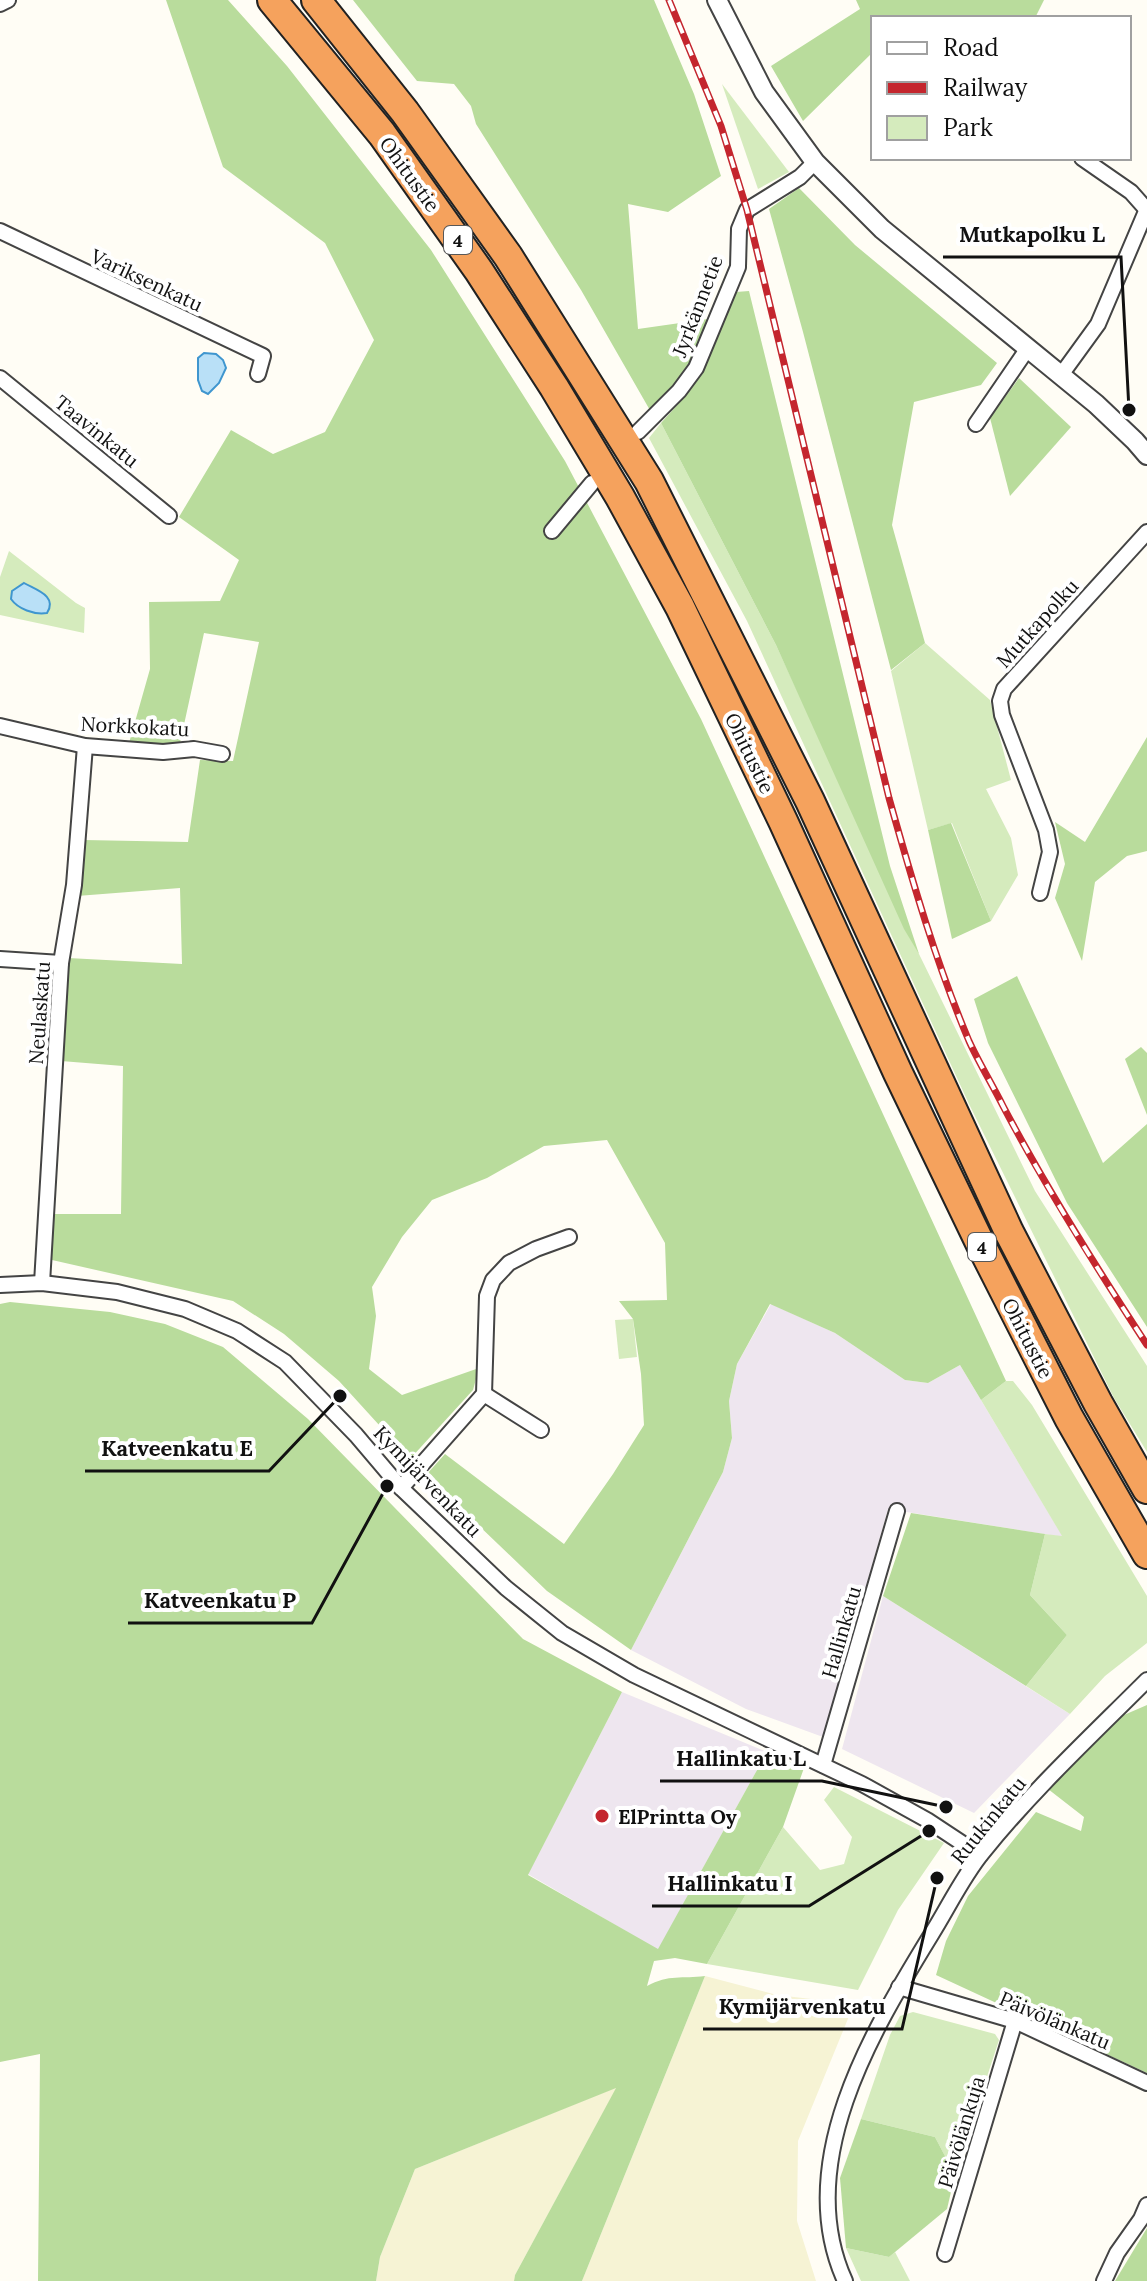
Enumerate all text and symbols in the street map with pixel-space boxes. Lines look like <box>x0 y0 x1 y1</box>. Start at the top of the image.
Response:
legend <box>871 16 1131 160</box>
text: Road <box>943 32 999 63</box>
text: Railway <box>943 72 1028 103</box>
text: Park <box>943 112 993 143</box>
street label: Ohitustie <box>374 131 446 217</box>
callout: Mutkapolku L <box>943 211 1121 257</box>
text: Mutkapolku L <box>959 220 1105 248</box>
road number: 4 <box>444 226 472 254</box>
street label: Variksenkatu <box>86 243 207 317</box>
street label: Jyrkännetie <box>666 252 728 361</box>
street label: Taavinkatu <box>50 389 144 473</box>
street label: Mutkapolku <box>991 573 1083 673</box>
street label: Ohitustie <box>720 708 780 798</box>
street label: Norkkokatu <box>80 711 190 741</box>
street label: Neulaskatu <box>23 960 55 1065</box>
road number: 4 <box>968 1233 996 1261</box>
street label: Ohitustie <box>997 1294 1059 1383</box>
street label: Kymijärvenkatu <box>369 1420 487 1542</box>
callout: Katveenkatu E <box>85 1425 269 1471</box>
text: Katveenkatu E <box>101 1434 253 1462</box>
callout: Katveenkatu P <box>128 1577 312 1623</box>
street label: Hallinkatu <box>816 1583 866 1681</box>
text: Katveenkatu P <box>144 1586 296 1614</box>
callout: Hallinkatu L <box>660 1735 822 1781</box>
text: Hallinkatu L <box>676 1744 806 1772</box>
street label: Ruukinkatu <box>945 1771 1031 1869</box>
place label: ElPrintta Oy <box>618 1804 737 1829</box>
marker: ElPrintta Oy <box>593 1807 611 1825</box>
callout: Hallinkatu I <box>652 1860 809 1906</box>
text: Hallinkatu I <box>667 1869 793 1897</box>
callout: Kymijärvenkatu <box>703 1983 902 2029</box>
street label: Päivölänkatu <box>996 1985 1114 2055</box>
text: Kymijärvenkatu <box>718 1992 886 2020</box>
street label: Päivölänkuja <box>932 2073 990 2191</box>

